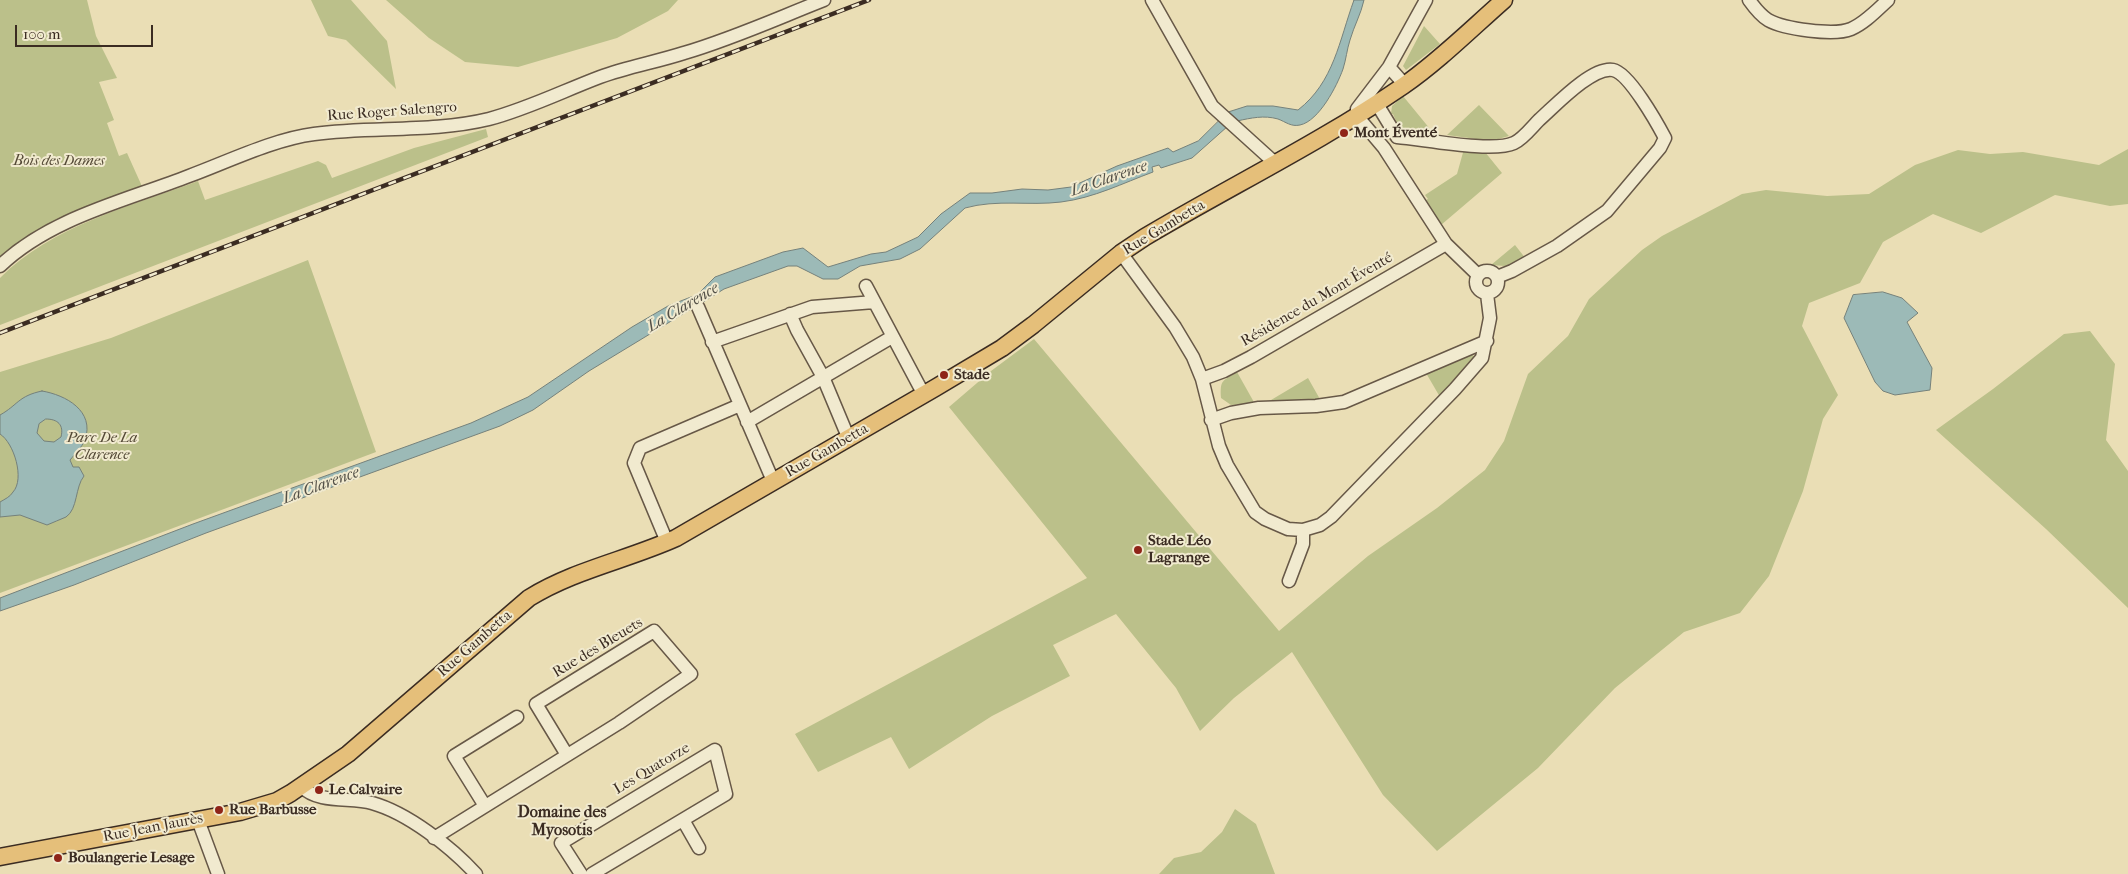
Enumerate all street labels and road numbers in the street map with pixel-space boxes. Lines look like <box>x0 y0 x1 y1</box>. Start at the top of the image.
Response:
street label: Rue Roger Salengro <box>327 98 457 126</box>
street label: Rue Gambetta <box>1120 196 1208 260</box>
street label: Résidence du Mont Éventé <box>1238 249 1396 351</box>
street label: Rue Gambetta <box>782 420 872 482</box>
street label: Rue Gambetta <box>434 607 516 681</box>
street label: Rue des Bleuets <box>550 614 646 682</box>
street label: Les Quatorze <box>611 739 693 799</box>
street label: Rue Jean Jaurès <box>102 810 204 846</box>

